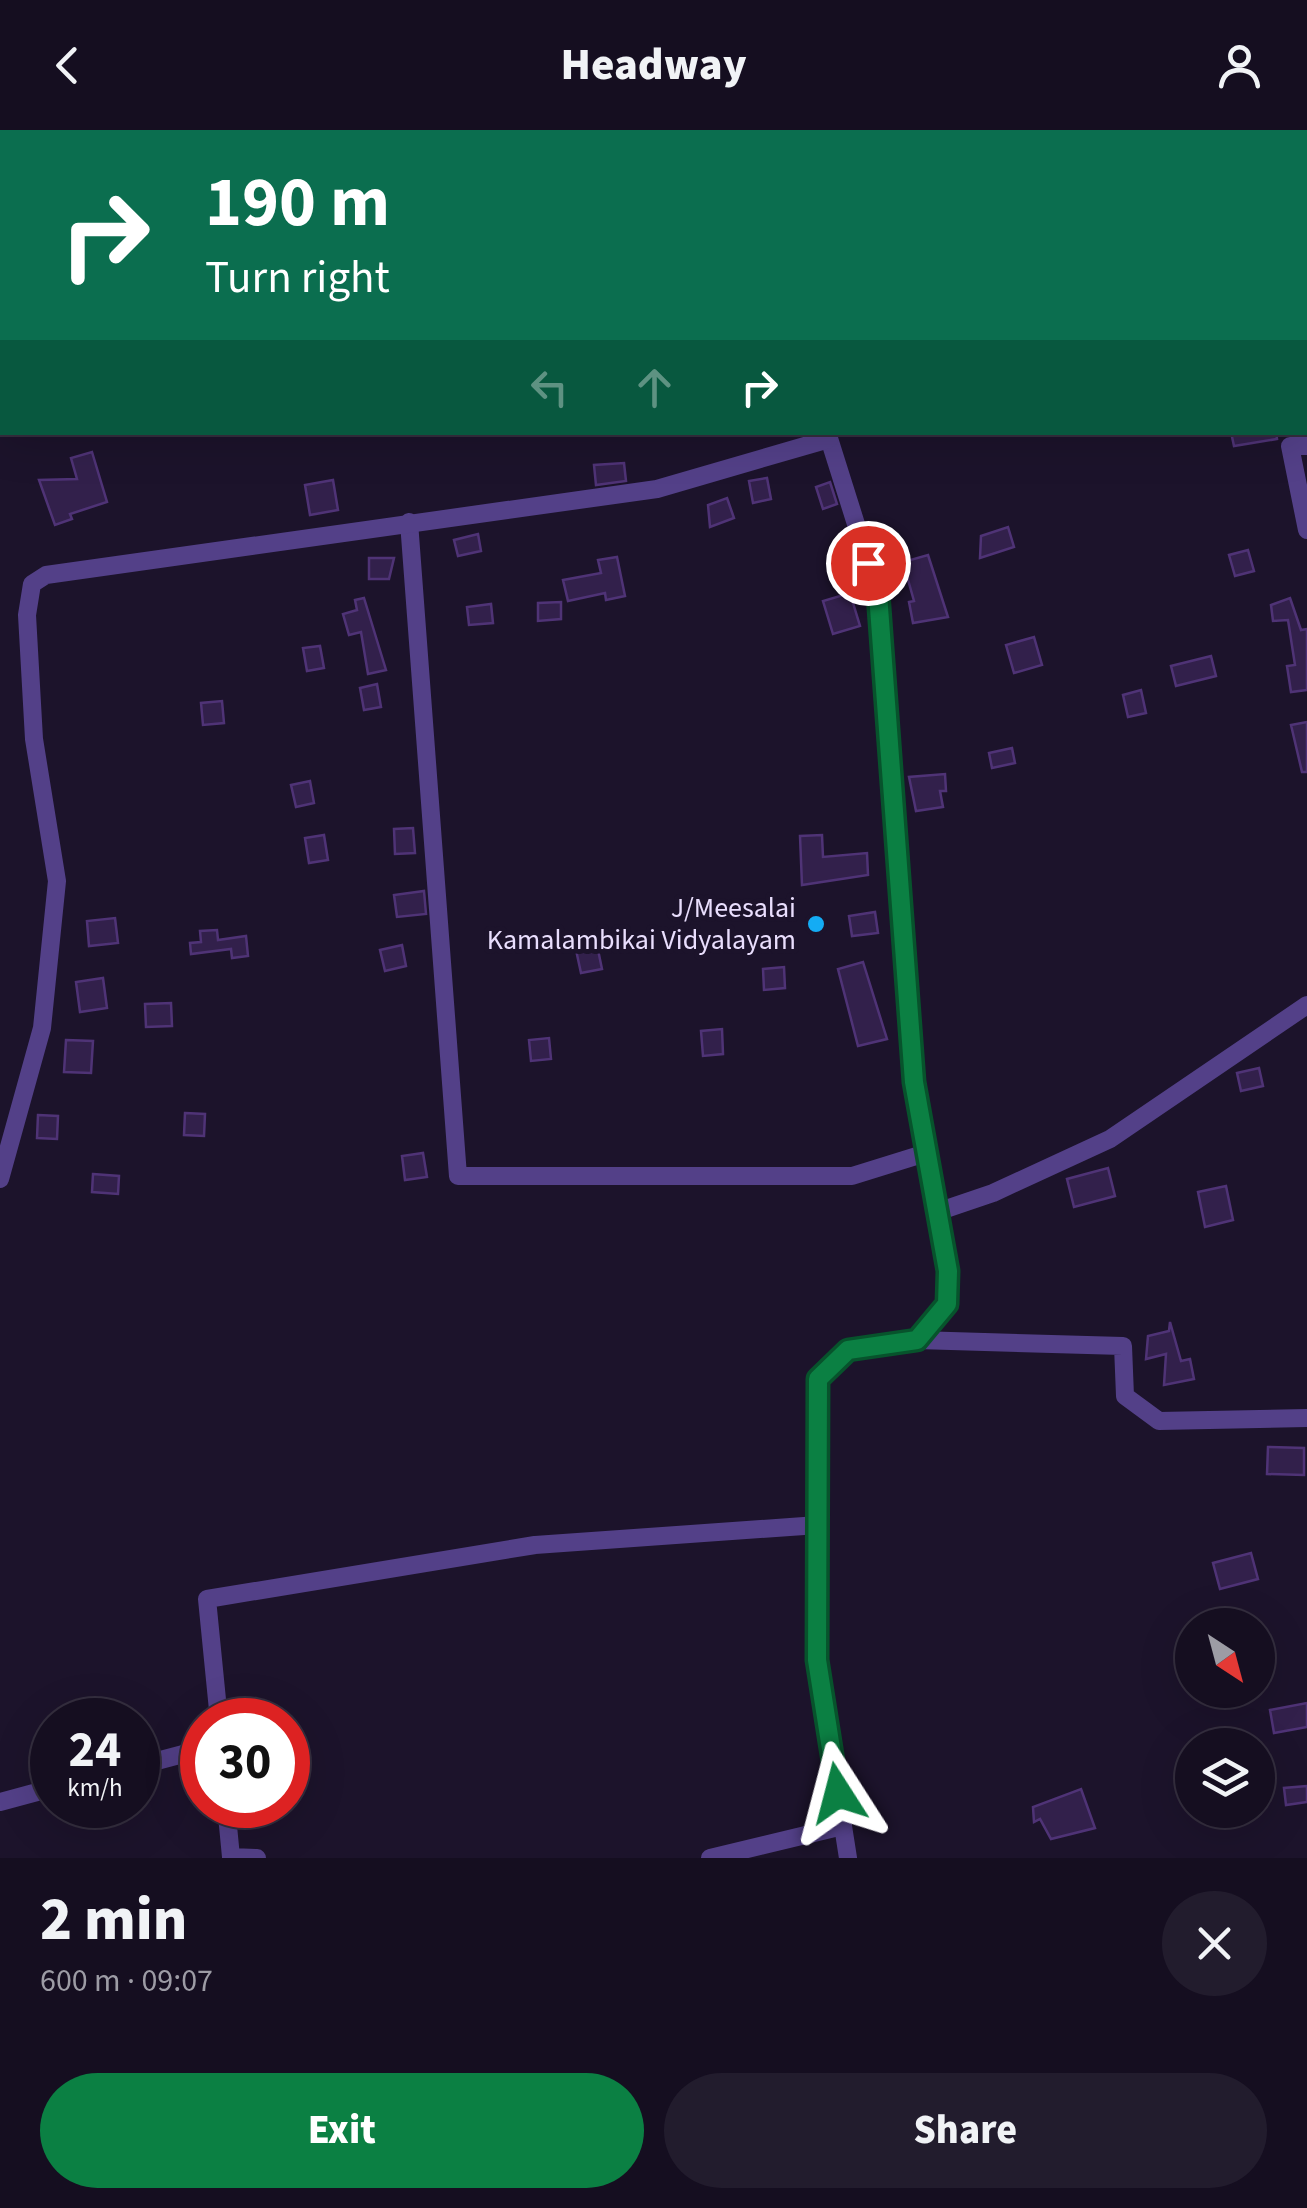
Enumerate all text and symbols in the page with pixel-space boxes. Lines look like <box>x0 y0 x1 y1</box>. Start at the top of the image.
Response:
text: Headway <box>560 33 747 97</box>
icon: back <box>40 38 95 93</box>
icon: person <box>1212 38 1267 93</box>
text: 190 m <box>205 153 390 253</box>
icon: right <box>40 170 170 300</box>
text: Turn right <box>205 246 390 310</box>
icon: left <box>522 360 577 415</box>
icon: ahead <box>627 360 682 415</box>
icon: right <box>732 360 787 415</box>
pin <box>826 521 911 606</box>
icon: arrive <box>841 536 896 591</box>
place label: J/Meesalai Kamalambikai Vidyalayam <box>487 888 796 960</box>
marker: J/Meesalai Kamalambikai Vidyalayam <box>805 913 827 935</box>
north arrow <box>1175 1608 1275 1708</box>
map controls <box>1175 1608 1275 1828</box>
speed limit sign: 30 <box>180 1698 310 1828</box>
text: 24 <box>69 1715 121 1786</box>
button: layers <box>1175 1728 1275 1828</box>
position arrow <box>786 1741 890 1845</box>
text: km/h <box>67 1770 123 1806</box>
text: 2 min <box>40 1878 187 1963</box>
button: close <box>1162 1891 1267 1996</box>
text: 600 m · 09:07 <box>40 1958 213 2004</box>
button: Exit <box>40 2073 644 2188</box>
button: Share <box>664 2073 1267 2188</box>

